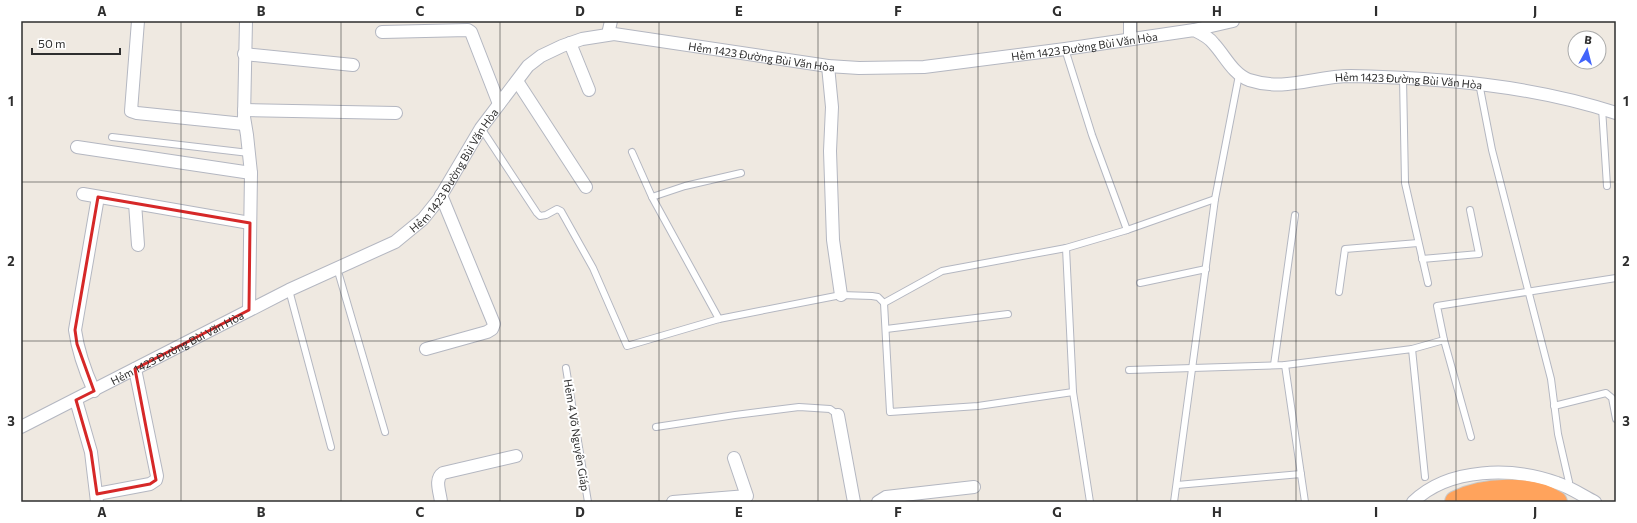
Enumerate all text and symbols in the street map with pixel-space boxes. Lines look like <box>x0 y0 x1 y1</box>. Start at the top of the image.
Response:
text: A <box>97 3 107 19</box>
text: B <box>257 3 266 19</box>
text: C <box>416 3 425 19</box>
text: D <box>575 3 585 19</box>
text: E <box>735 3 743 19</box>
text: F <box>894 3 902 19</box>
text: G <box>1052 3 1062 19</box>
text: H <box>1212 3 1222 19</box>
text: I <box>1374 3 1378 19</box>
text: J <box>1533 3 1537 19</box>
street label: Hẻm 1423 Đường Bùi Văn Hòa <box>1010 29 1159 62</box>
scale bar <box>32 30 120 56</box>
north arrow <box>1567 30 1607 70</box>
text: B <box>1584 33 1593 46</box>
text: 50 m <box>38 36 66 50</box>
street label: Hẻm 1423 Đường Bùi Văn Hòa <box>688 39 835 73</box>
street label: Hẻm 1423 Đường Bùi Văn Hòa <box>1334 69 1483 91</box>
text: 1 <box>8 93 14 109</box>
text: 1 <box>1623 93 1629 109</box>
street label: Hẻm 1423 Đường Bùi Văn Hòa <box>406 106 500 234</box>
text: 2 <box>7 253 15 269</box>
text: 2 <box>1622 253 1630 269</box>
street label: Hẻm 1423 Đường Bùi Văn Hòa <box>108 308 246 387</box>
street label: Hẻm 4 Võ Nguyên Giáp <box>562 378 592 492</box>
text: 3 <box>7 413 15 429</box>
text: 3 <box>1622 413 1630 429</box>
text: A <box>97 504 107 520</box>
text: B <box>257 504 266 520</box>
text: C <box>416 504 425 520</box>
text: D <box>575 504 585 520</box>
text: E <box>735 504 743 520</box>
text: F <box>894 504 902 520</box>
text: G <box>1052 504 1062 520</box>
text: H <box>1212 504 1222 520</box>
text: I <box>1374 504 1378 520</box>
text: J <box>1533 504 1537 520</box>

